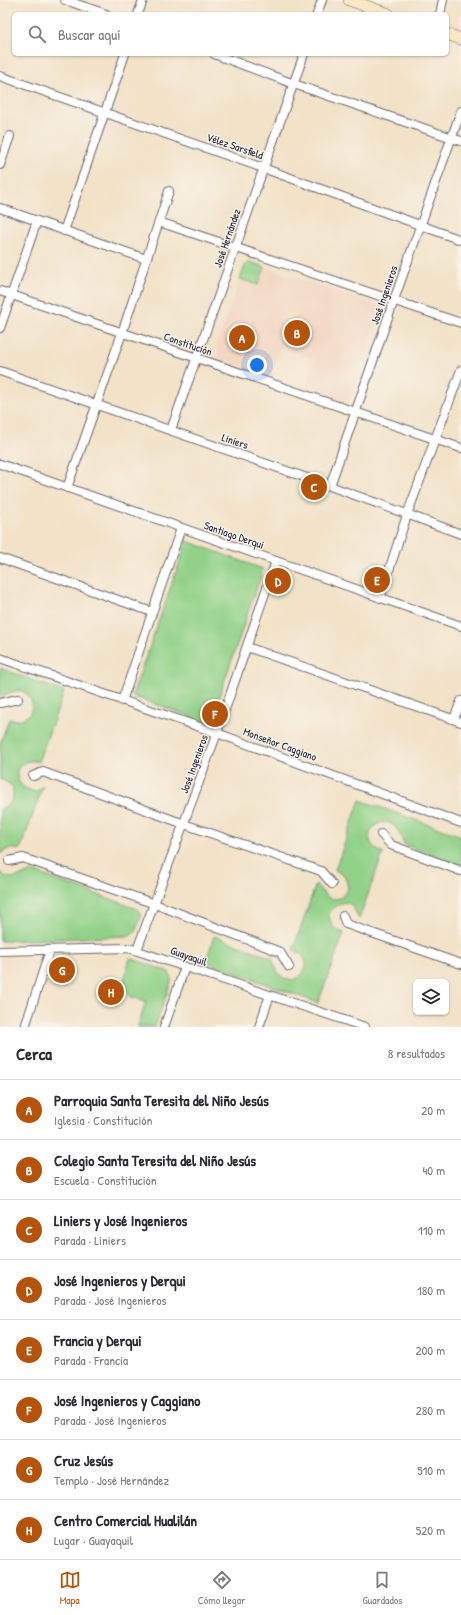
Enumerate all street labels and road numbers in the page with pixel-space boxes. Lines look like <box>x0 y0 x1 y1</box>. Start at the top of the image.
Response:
street label: Vélez Sarsfield <box>205 130 266 162</box>
street label: José Hernández <box>210 207 244 269</box>
street label: José Ingenieros <box>367 264 401 326</box>
street label: Constitución <box>162 329 214 359</box>
street label: Liniers <box>220 430 250 452</box>
street label: Santiago Derqui <box>202 518 266 552</box>
street label: Monseñor Caggiano <box>241 724 319 764</box>
street label: José Ingenieros <box>177 733 211 795</box>
street label: Guayaquil <box>169 943 209 969</box>

